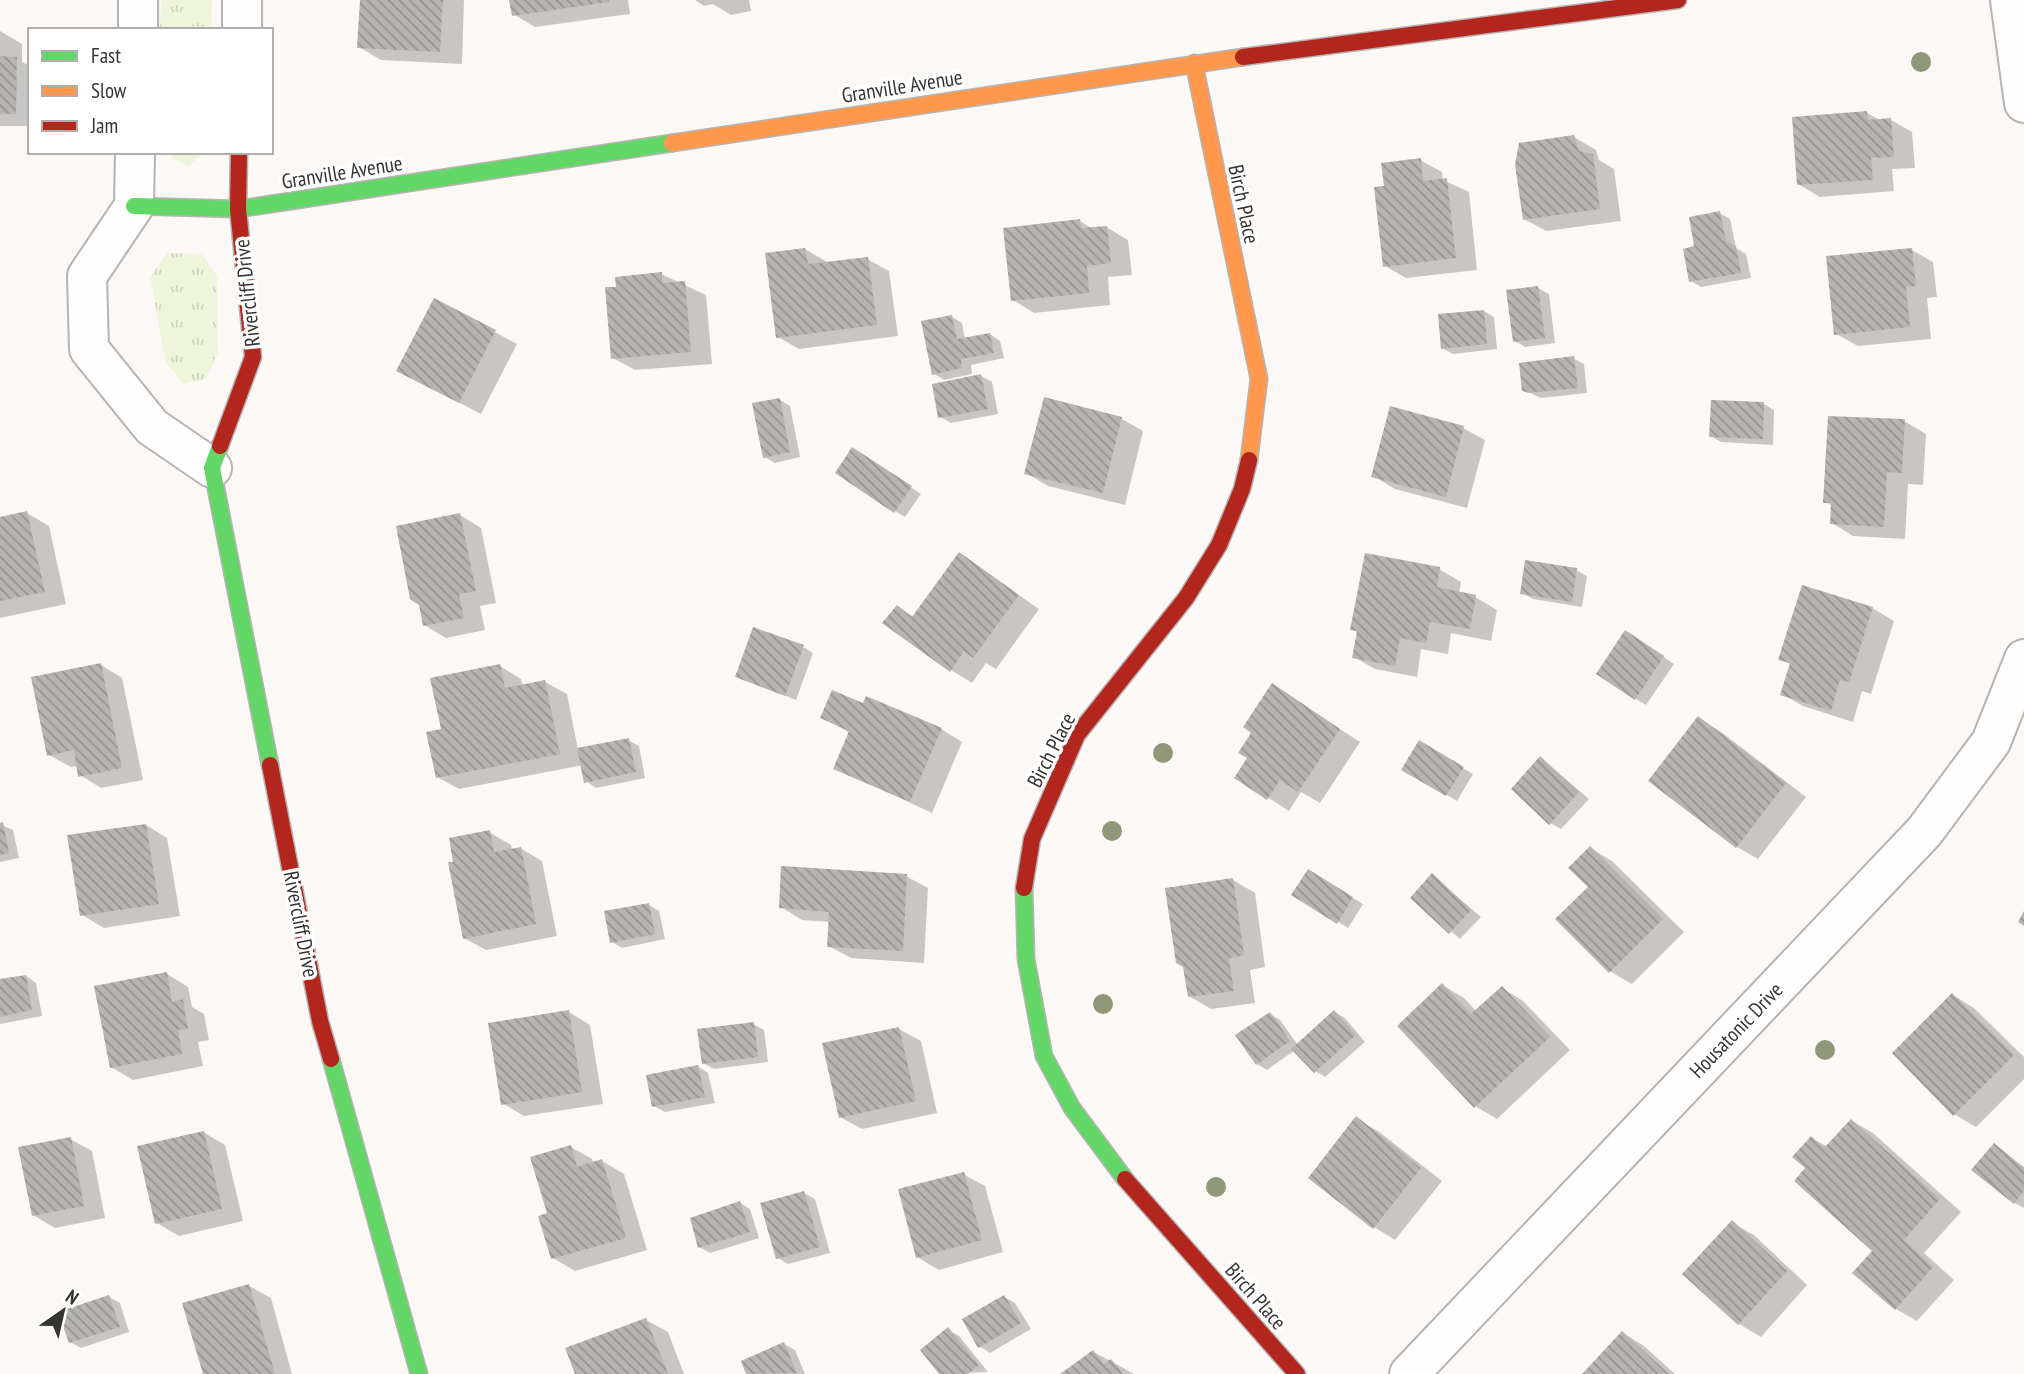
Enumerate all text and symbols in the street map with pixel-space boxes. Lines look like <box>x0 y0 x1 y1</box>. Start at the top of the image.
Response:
legend <box>28 28 273 154</box>
text: Fast <box>91 42 121 69</box>
street label: Granville Avenue <box>840 63 964 109</box>
text: Slow <box>91 77 127 104</box>
text: Jam <box>90 112 118 139</box>
street label: Granville Avenue <box>280 149 404 195</box>
street label: Birch Place <box>1222 162 1266 246</box>
street label: Rivercliff Drive <box>228 238 266 348</box>
street label: Birch Place <box>1021 708 1081 792</box>
street label: Rivercliff Drive <box>277 869 325 979</box>
street label: Housatonic Drive <box>1684 976 1788 1084</box>
street label: Birch Place <box>1220 1257 1292 1335</box>
north arrow <box>28 1276 98 1346</box>
text: N <box>62 1284 83 1310</box>

